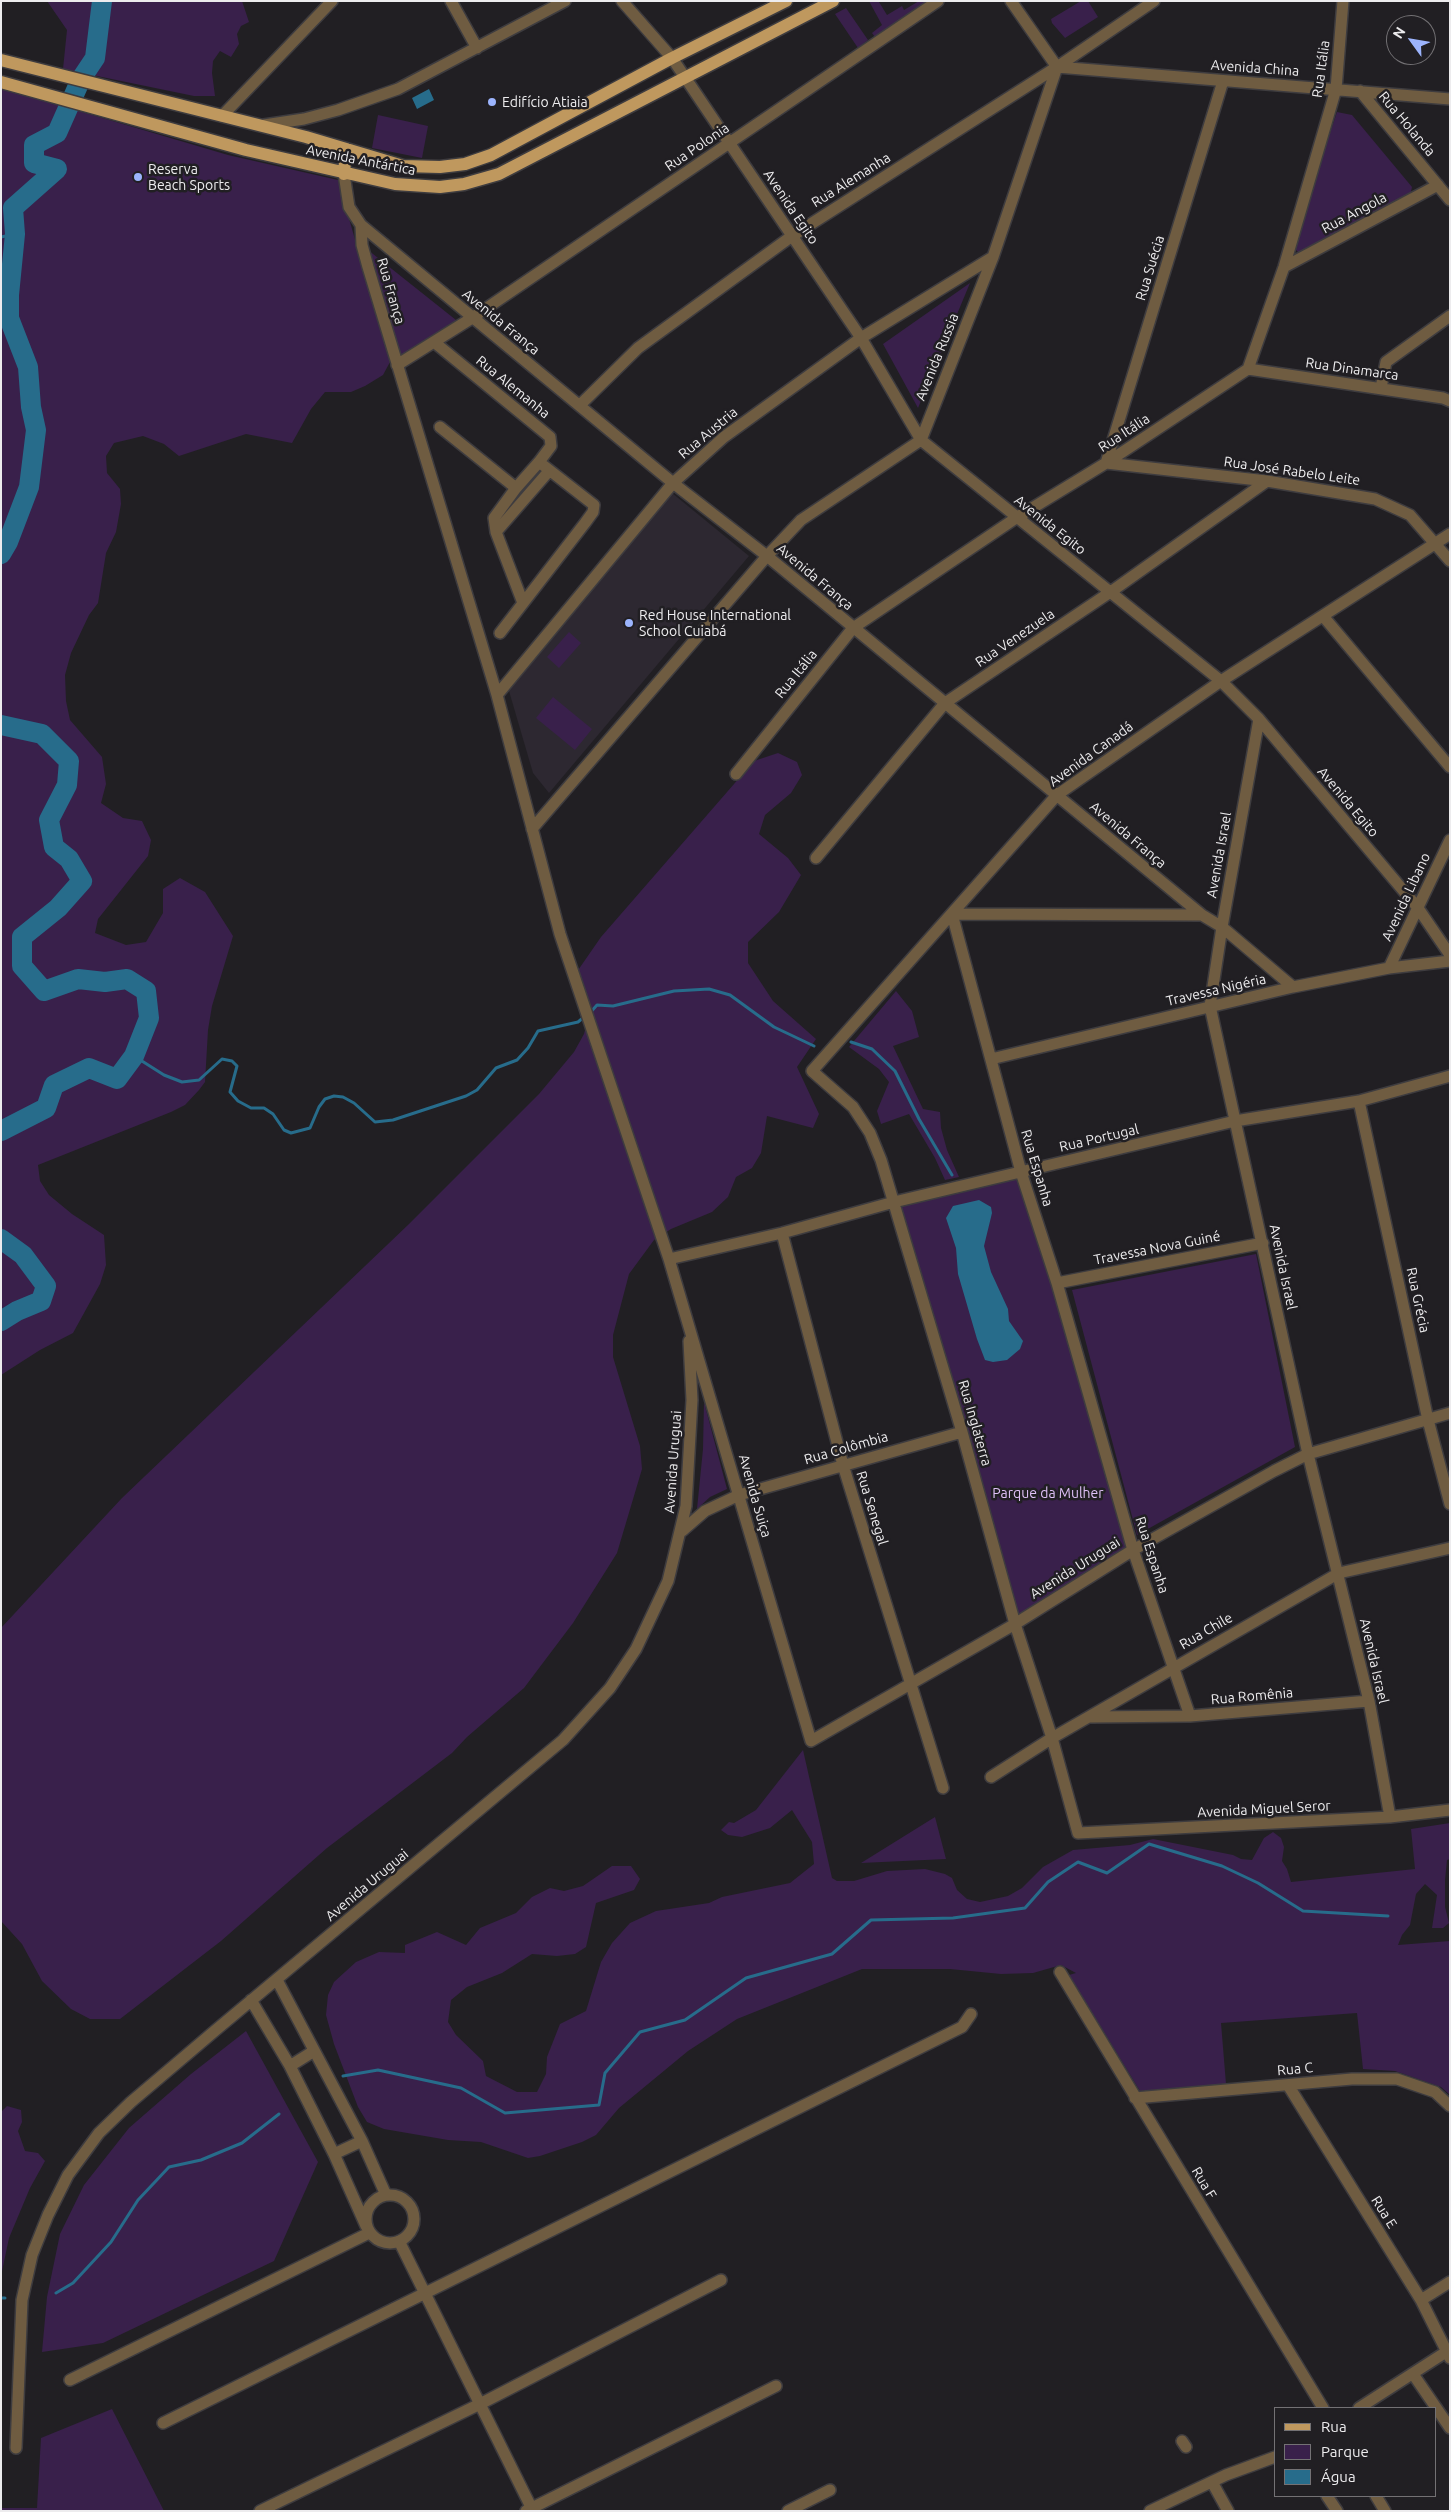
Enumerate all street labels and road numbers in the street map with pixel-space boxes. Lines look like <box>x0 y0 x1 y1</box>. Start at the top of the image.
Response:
street label: Rua Itália <box>1309 39 1333 99</box>
street label: Avenida China <box>1210 57 1300 79</box>
street label: Rua Holanda <box>1375 88 1439 160</box>
street label: Rua Polonia <box>662 119 732 175</box>
street label: Avenida Antártica <box>305 141 417 179</box>
street label: Rua Alemanha <box>808 149 894 211</box>
street label: Avenida Egito <box>760 167 822 247</box>
street label: Rua Angola <box>1319 189 1389 237</box>
street label: Rua Suécia <box>1132 233 1168 303</box>
street label: Rua França <box>373 256 409 326</box>
street label: Avenida França <box>459 286 543 358</box>
street label: Avenida Russia <box>912 311 962 403</box>
street label: Rua Alemanha <box>473 352 553 422</box>
street label: Rua Dinamarca <box>1304 354 1400 384</box>
street label: Rua Austria <box>675 404 741 462</box>
street label: Rua Itália <box>1095 410 1153 456</box>
street label: Rua José Rabelo Leite <box>1223 453 1361 489</box>
street label: Avenida Egito <box>1011 492 1089 558</box>
street label: Avenida França <box>773 540 857 614</box>
street label: Rua Venezuela <box>972 605 1058 671</box>
street label: Rua Itália <box>771 646 821 702</box>
street label: Avenida Canadá <box>1046 718 1136 790</box>
street label: Avenida Egito <box>1314 764 1382 840</box>
street label: Avenida França <box>1086 798 1170 872</box>
street label: Avenida Israel <box>1203 811 1235 899</box>
street label: Avenida Libano <box>1378 850 1434 944</box>
street label: Travessa Nigéria <box>1164 970 1268 1010</box>
street label: Rua Portugal <box>1058 1121 1140 1155</box>
street label: Rua Espanha <box>1017 1127 1057 1209</box>
street label: Avenida Israel <box>1266 1223 1300 1311</box>
street label: Travessa Nova Guiné <box>1092 1227 1222 1269</box>
street label: Rua Grécia <box>1403 1266 1433 1334</box>
street label: Rua Inglaterra <box>955 1378 995 1468</box>
street label: Avenida Uruguai <box>661 1410 685 1514</box>
street label: Rua Colômbia <box>802 1428 890 1468</box>
street label: Avenida Suiça <box>735 1452 775 1540</box>
street label: Rua Senegal <box>853 1469 891 1547</box>
street label: Rua Espanha <box>1132 1515 1172 1595</box>
street label: Avenida Uruguai <box>1027 1534 1123 1602</box>
street label: Rua Chile <box>1176 1609 1236 1653</box>
street label: Avenida Israel <box>1356 1617 1392 1705</box>
street label: Rua Romênia <box>1210 1684 1294 1708</box>
street label: Avenida Miguel Seror <box>1197 1797 1331 1821</box>
street label: Avenida Uruguai <box>322 1845 412 1925</box>
street label: Rua C <box>1276 2059 1314 2079</box>
street label: Rua F <box>1188 2164 1220 2202</box>
street label: Rua E <box>1368 2193 1400 2231</box>

